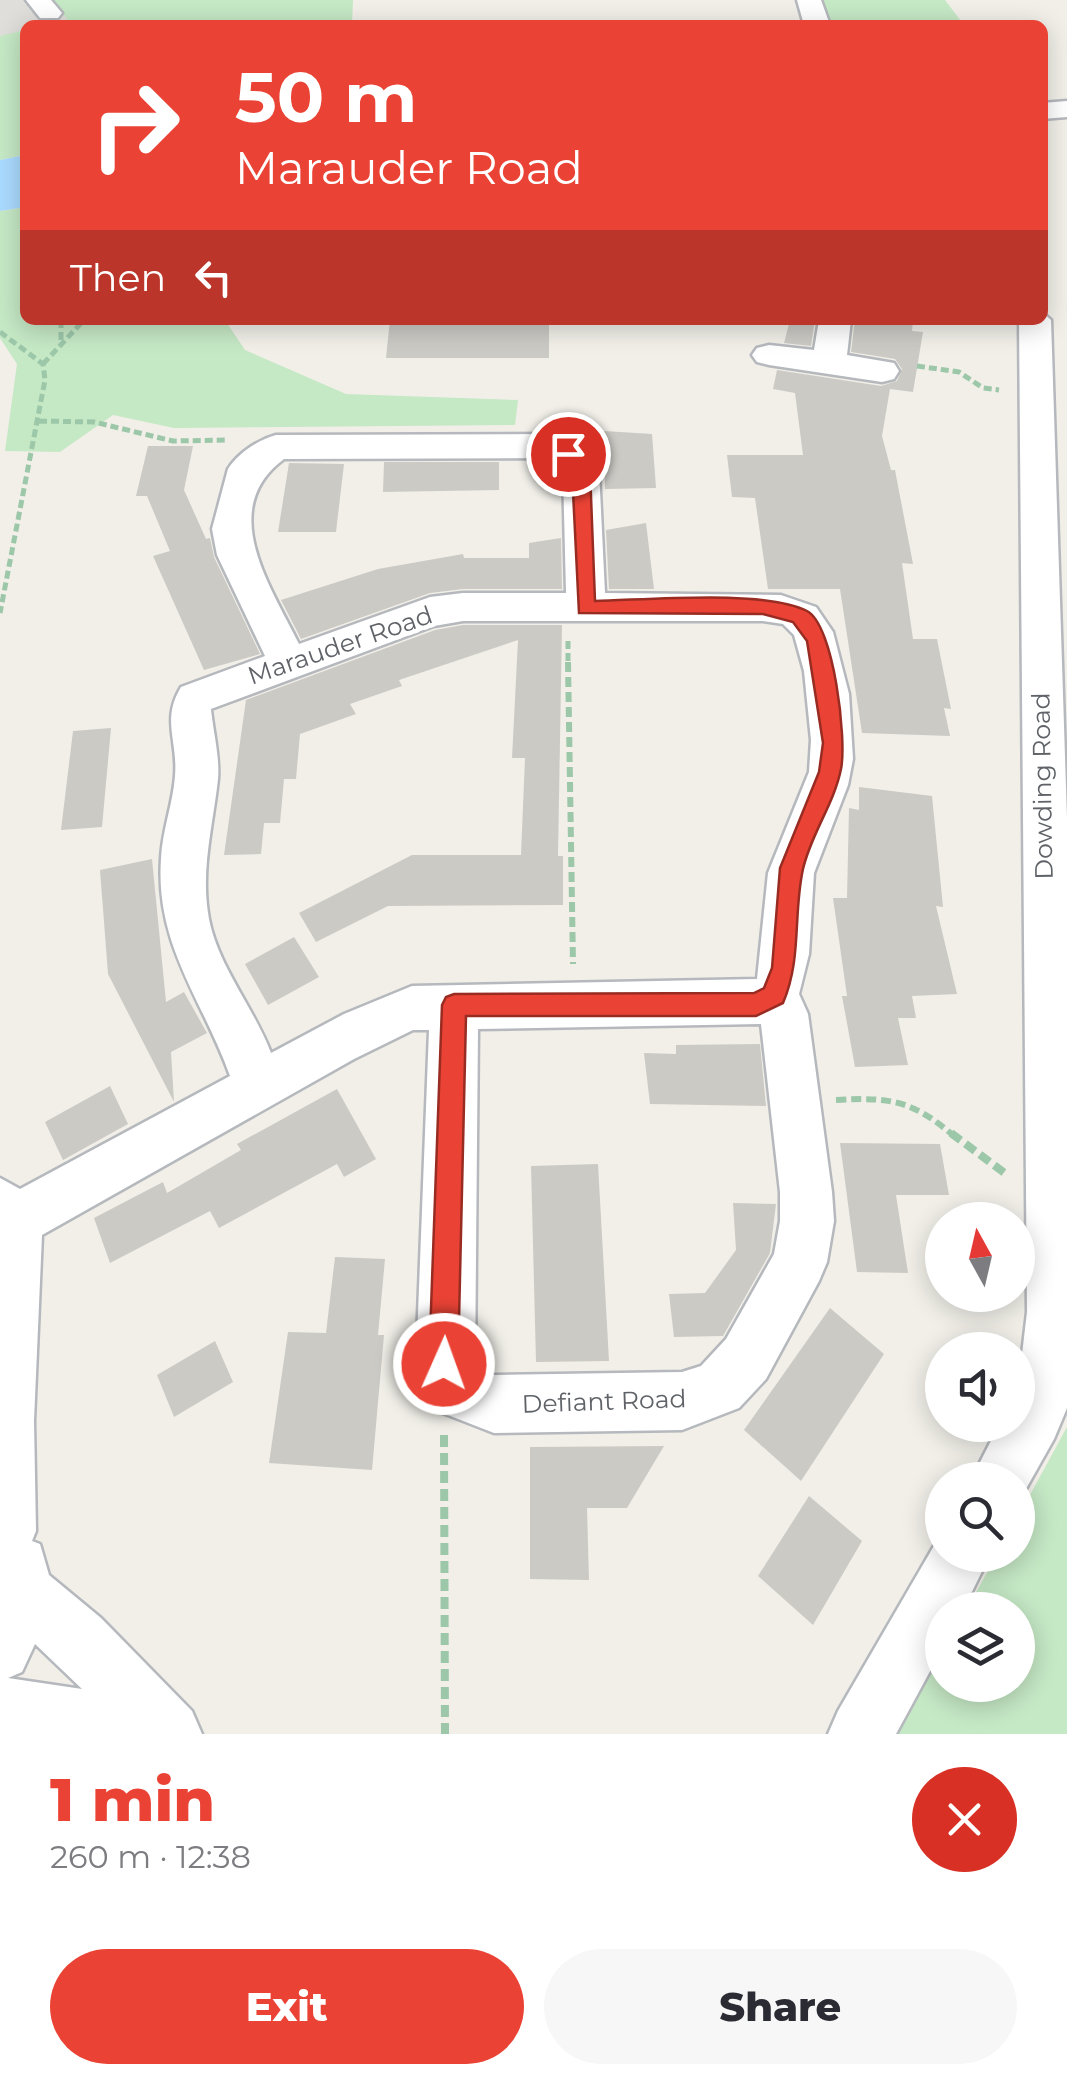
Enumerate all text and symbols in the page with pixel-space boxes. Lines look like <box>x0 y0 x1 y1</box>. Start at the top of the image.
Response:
text: 50 m <box>235 54 417 140</box>
icon: right <box>70 60 200 190</box>
text: Marauder Road <box>235 140 583 195</box>
icon: left <box>186 250 241 305</box>
text: Then <box>70 254 166 301</box>
pin <box>526 412 611 497</box>
icon: arrive <box>541 427 596 482</box>
street label: Marauder Road <box>244 599 436 691</box>
street label: Dowding Road <box>1025 692 1059 880</box>
north arrow <box>925 1202 1035 1312</box>
map controls <box>925 1202 1035 1702</box>
position arrow <box>392 1312 496 1416</box>
button: sound <box>925 1332 1035 1442</box>
street label: Defiant Road <box>521 1383 687 1419</box>
button: search <box>925 1462 1035 1572</box>
button: layers <box>925 1592 1035 1702</box>
text: 1 min <box>50 1763 215 1836</box>
button: close <box>912 1767 1017 1872</box>
text: 260 m · 12:38 <box>50 1837 251 1876</box>
button: Exit <box>50 1949 524 2064</box>
button: Share <box>544 1949 1017 2064</box>

